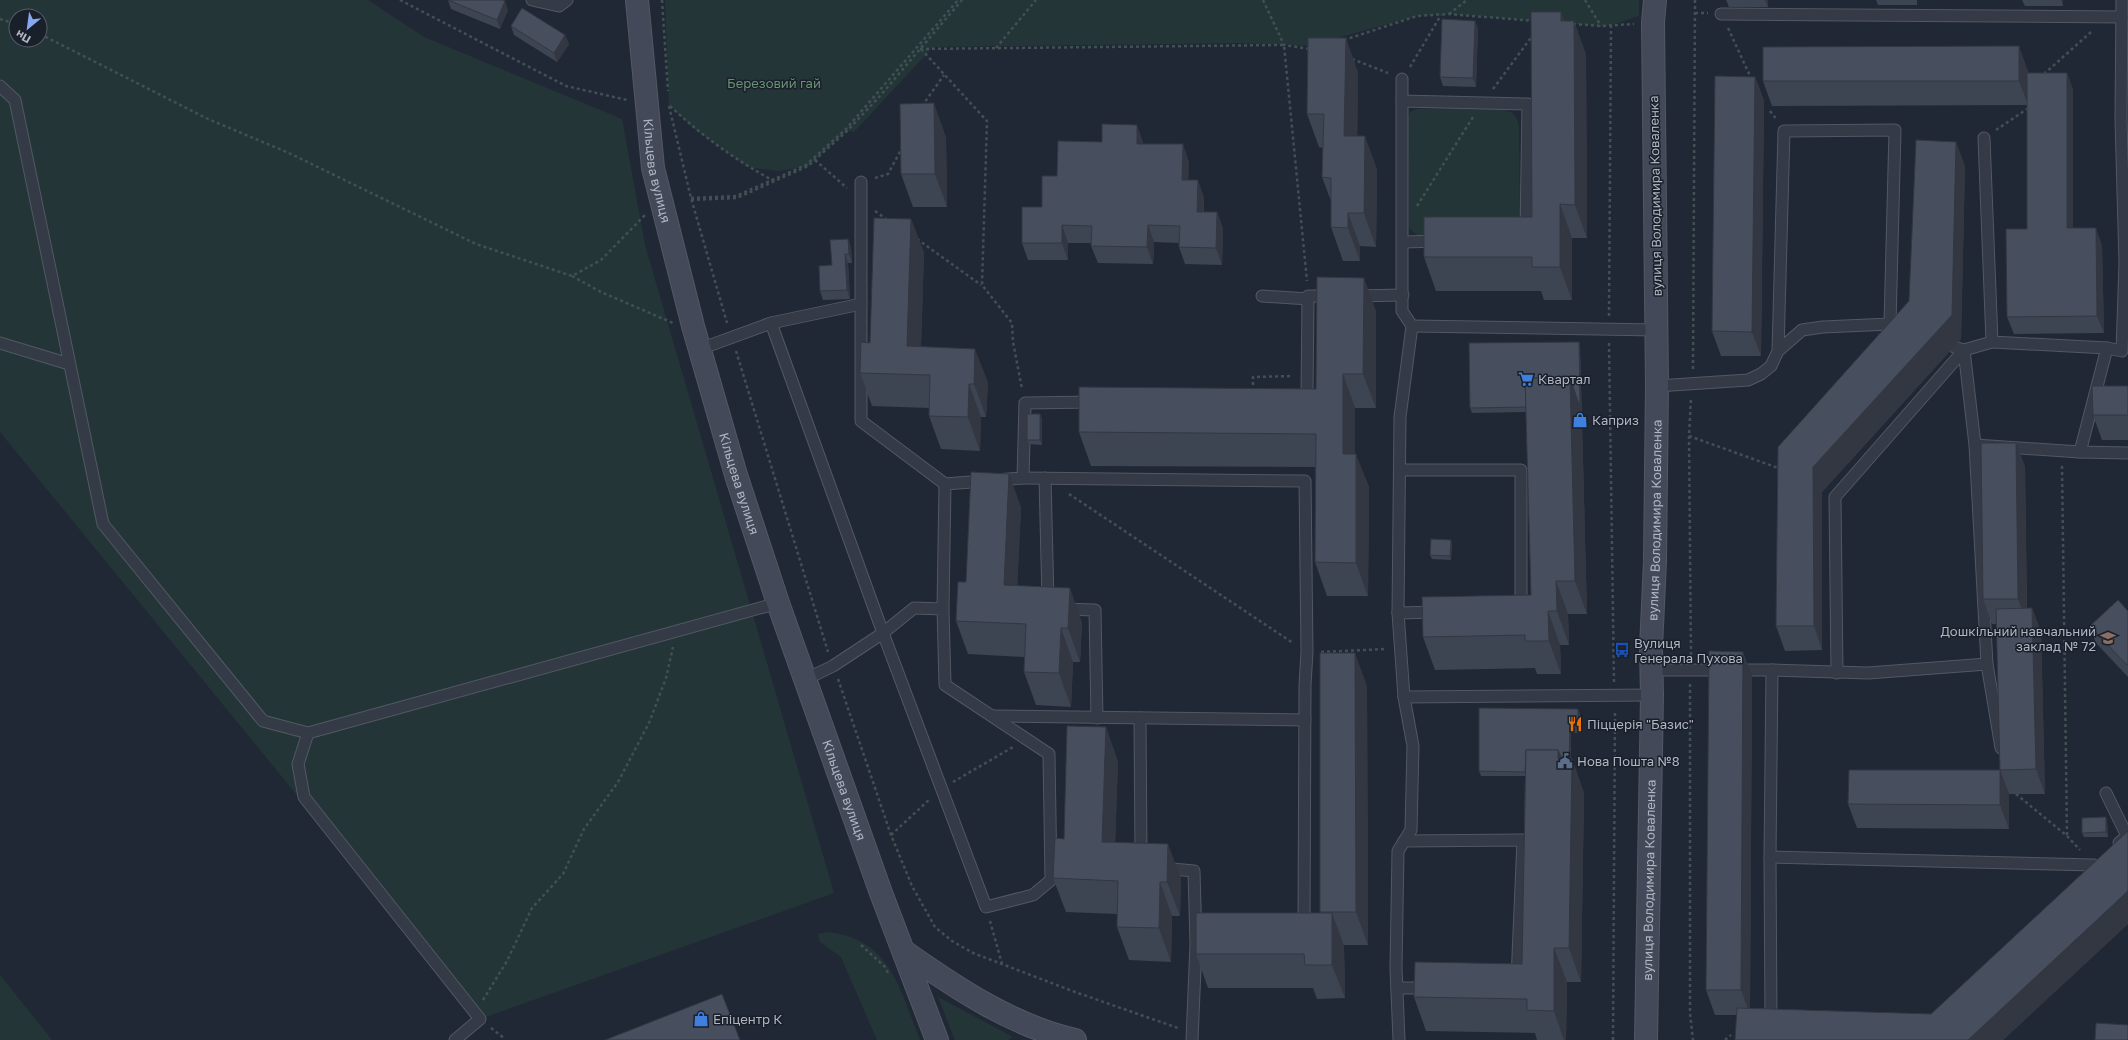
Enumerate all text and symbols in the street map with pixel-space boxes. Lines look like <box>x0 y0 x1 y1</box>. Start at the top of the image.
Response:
north arrow <box>8 8 48 48</box>
text: Пн <box>13 28 33 46</box>
park label: Березовий гай <box>727 75 821 91</box>
street label: вулиця Володимира Коваленка <box>1645 95 1665 297</box>
street label: Кільцева вулиця <box>640 118 675 224</box>
supermarket icon: Квартал <box>1517 370 1535 388</box>
place label: Квартал <box>1538 371 1591 387</box>
shop icon: Каприз <box>1571 411 1589 429</box>
place label: Каприз <box>1592 412 1639 428</box>
street label: вулиця Володимира Коваленка <box>1644 420 1665 621</box>
street label: Кільцева вулиця <box>716 431 763 537</box>
place label: Дошкільний навчальний заклад № 72 <box>1940 623 2096 654</box>
school or university icon: Дошкільний навчальний заклад № 72 <box>2099 629 2117 647</box>
place label: Вулиця Генерала Пухова <box>1634 635 1743 666</box>
bus stop icon: Вулиця Генерала Пухова <box>1613 641 1631 659</box>
restaurant icon: Піццерія "Базис" <box>1566 715 1584 733</box>
place label: Піццерія "Базис" <box>1587 716 1694 732</box>
street label: Кільцева вулиця <box>819 737 870 843</box>
public building icon: Нова Пошта №8 <box>1556 752 1574 770</box>
place label: Нова Пошта №8 <box>1577 753 1680 769</box>
street label: вулиця Володимира Коваленка <box>1639 779 1659 981</box>
shop icon: Епіцентр К <box>692 1010 710 1028</box>
place label: Епіцентр К <box>713 1011 782 1027</box>

